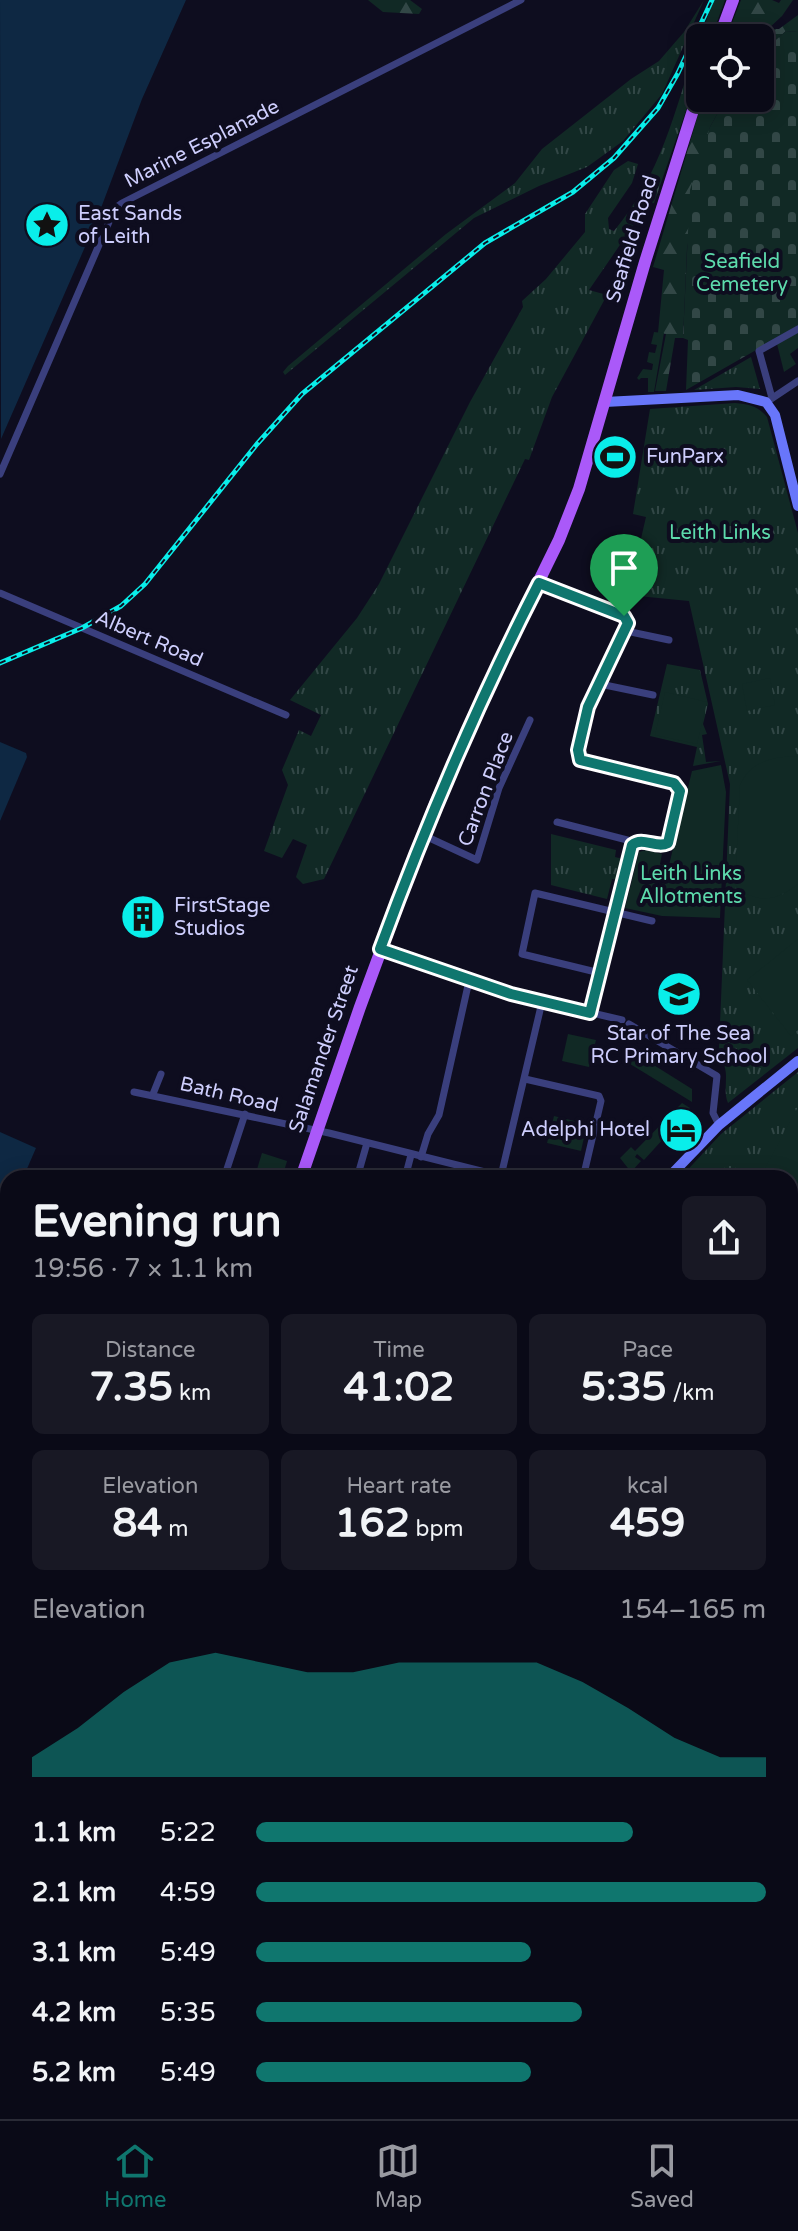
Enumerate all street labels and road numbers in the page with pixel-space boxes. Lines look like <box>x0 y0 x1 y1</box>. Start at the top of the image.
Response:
street label: Marine Esplanade <box>121 95 283 193</box>
street label: Seafield Road <box>601 172 663 306</box>
street label: Albert Road <box>92 606 206 672</box>
street label: Carron Place <box>453 728 519 850</box>
street label: Salamander Street <box>284 962 364 1136</box>
street label: Bath Road <box>178 1072 280 1118</box>

